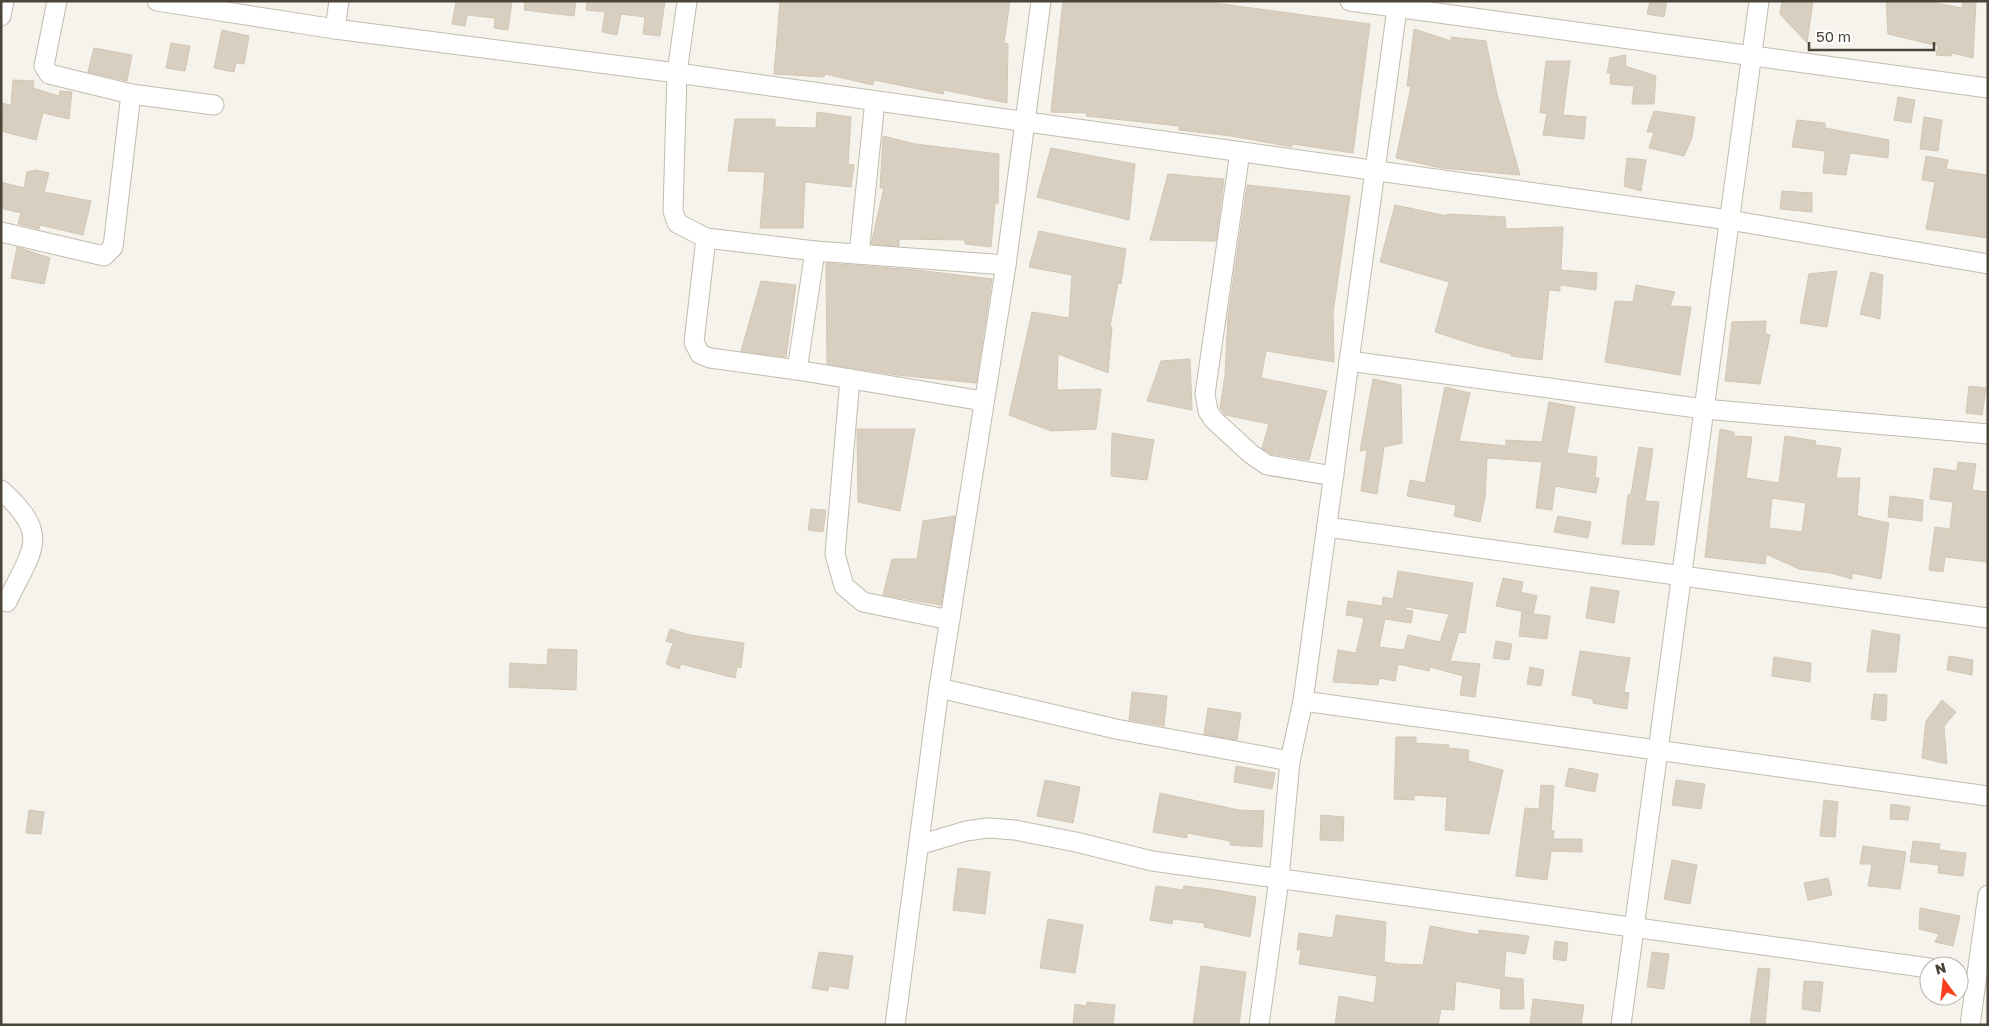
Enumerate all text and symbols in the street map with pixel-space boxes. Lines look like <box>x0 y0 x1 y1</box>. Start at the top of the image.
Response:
scale bar <box>1809 20 1934 52</box>
text: 50 m <box>1816 27 1851 45</box>
north arrow <box>1919 956 1969 1006</box>
text: N <box>1933 958 1948 978</box>

